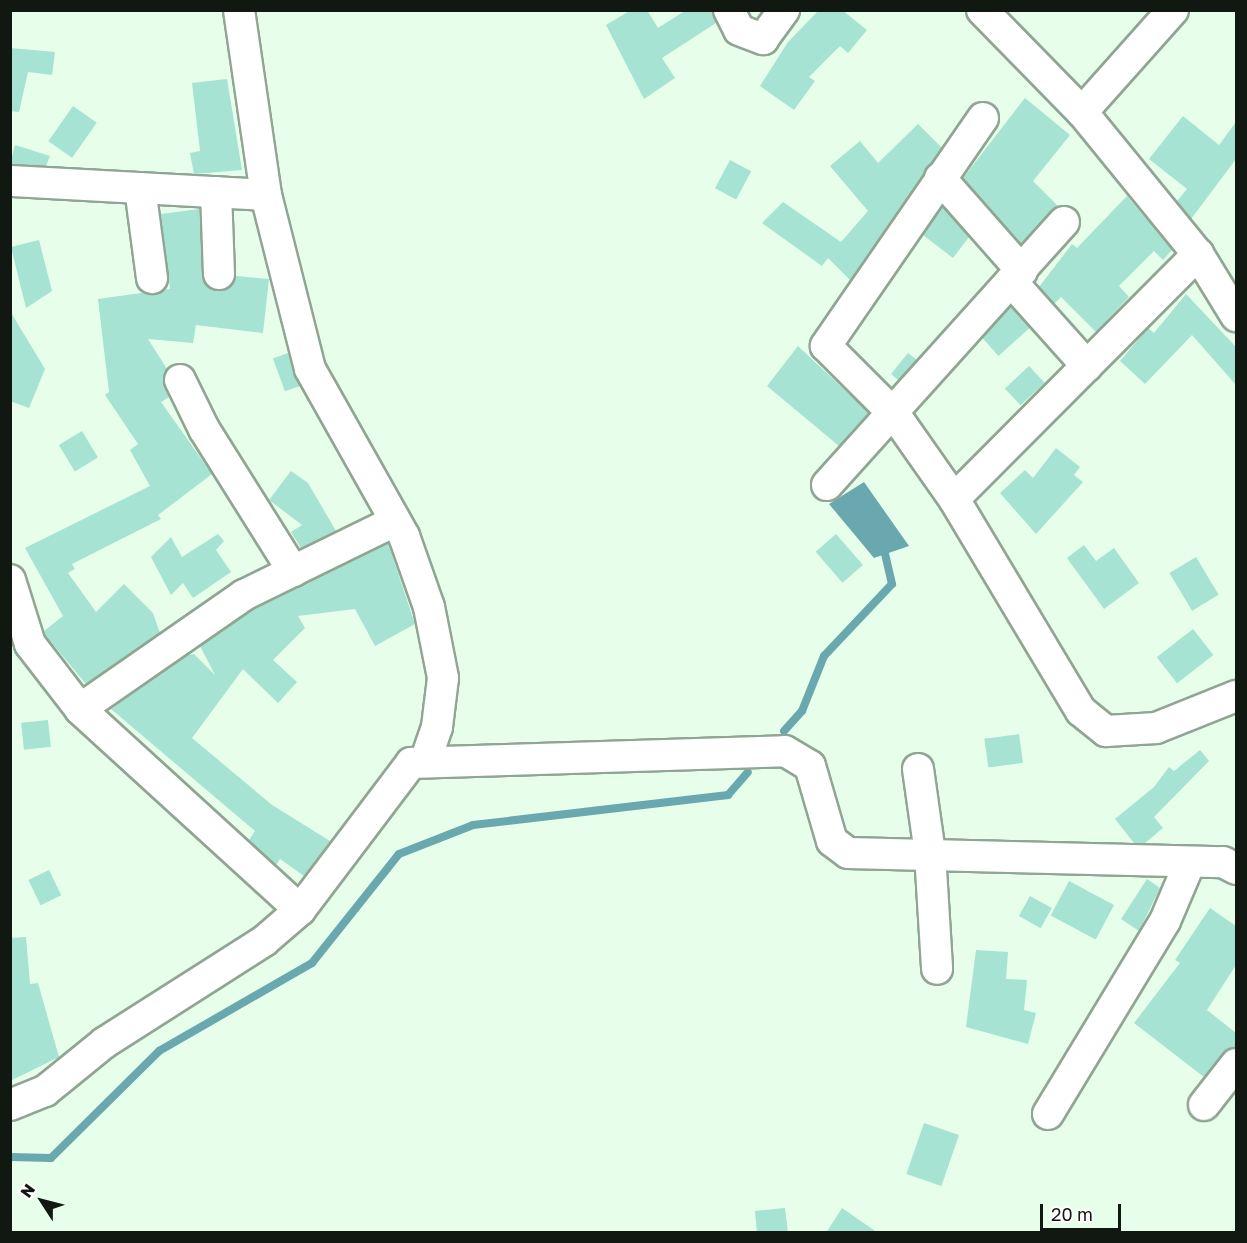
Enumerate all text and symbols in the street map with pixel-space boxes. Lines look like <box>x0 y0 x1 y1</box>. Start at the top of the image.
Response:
north arrow <box>12 1171 72 1231</box>
text: N <box>16 1180 39 1201</box>
scale bar <box>1043 1192 1124 1230</box>
text: 20 m <box>1051 1203 1093 1225</box>

